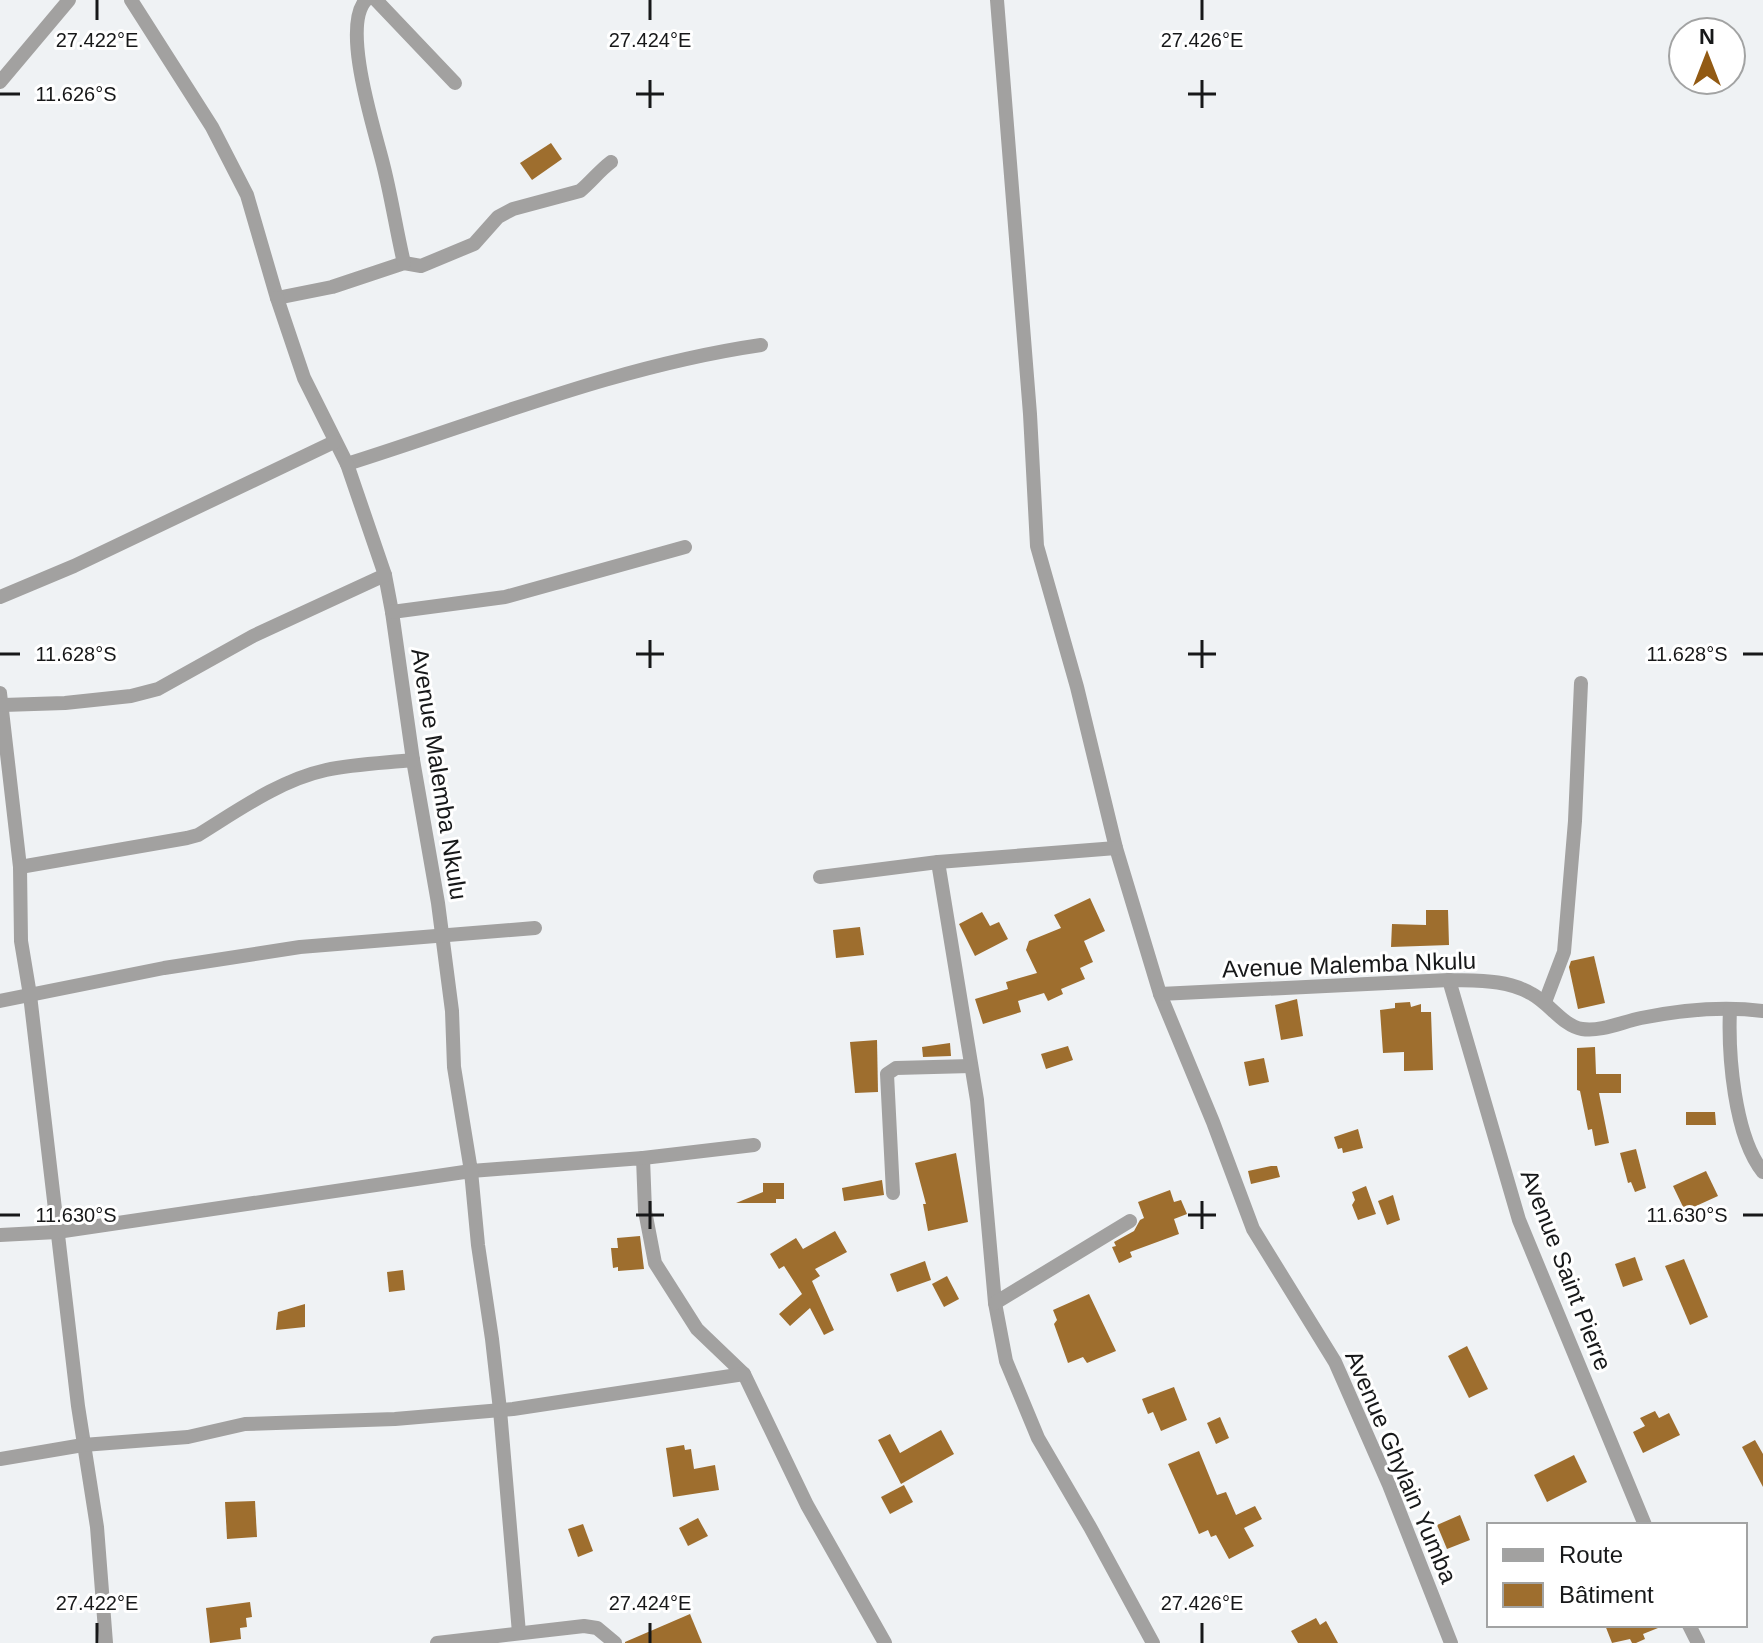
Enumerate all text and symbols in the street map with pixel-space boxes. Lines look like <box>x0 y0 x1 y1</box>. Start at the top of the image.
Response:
north arrow <box>1667 16 1747 96</box>
text: N <box>1699 24 1715 49</box>
text: 27.422°E <box>56 29 138 51</box>
text: 27.424°E <box>609 29 691 51</box>
text: 27.426°E <box>1161 29 1243 51</box>
text: 11.626°S <box>35 83 117 105</box>
text: 11.628°S <box>35 643 117 665</box>
text: 11.628°S <box>1646 643 1728 665</box>
street label: Avenue Malemba Nkulu <box>406 646 473 902</box>
street label: Avenue Malemba Nkulu <box>1221 947 1477 982</box>
street label: Avenue Saint Pierre <box>1516 1166 1617 1374</box>
text: 11.630°S <box>35 1204 117 1226</box>
text: 11.630°S <box>1646 1204 1728 1226</box>
street label: Avenue Ghylain Yumba <box>1340 1346 1463 1588</box>
legend <box>1487 1523 1747 1627</box>
text: Route <box>1559 1541 1623 1568</box>
text: Bâtiment <box>1559 1581 1654 1608</box>
text: 27.422°E <box>56 1592 138 1614</box>
text: 27.424°E <box>609 1592 691 1614</box>
text: 27.426°E <box>1161 1592 1243 1614</box>

